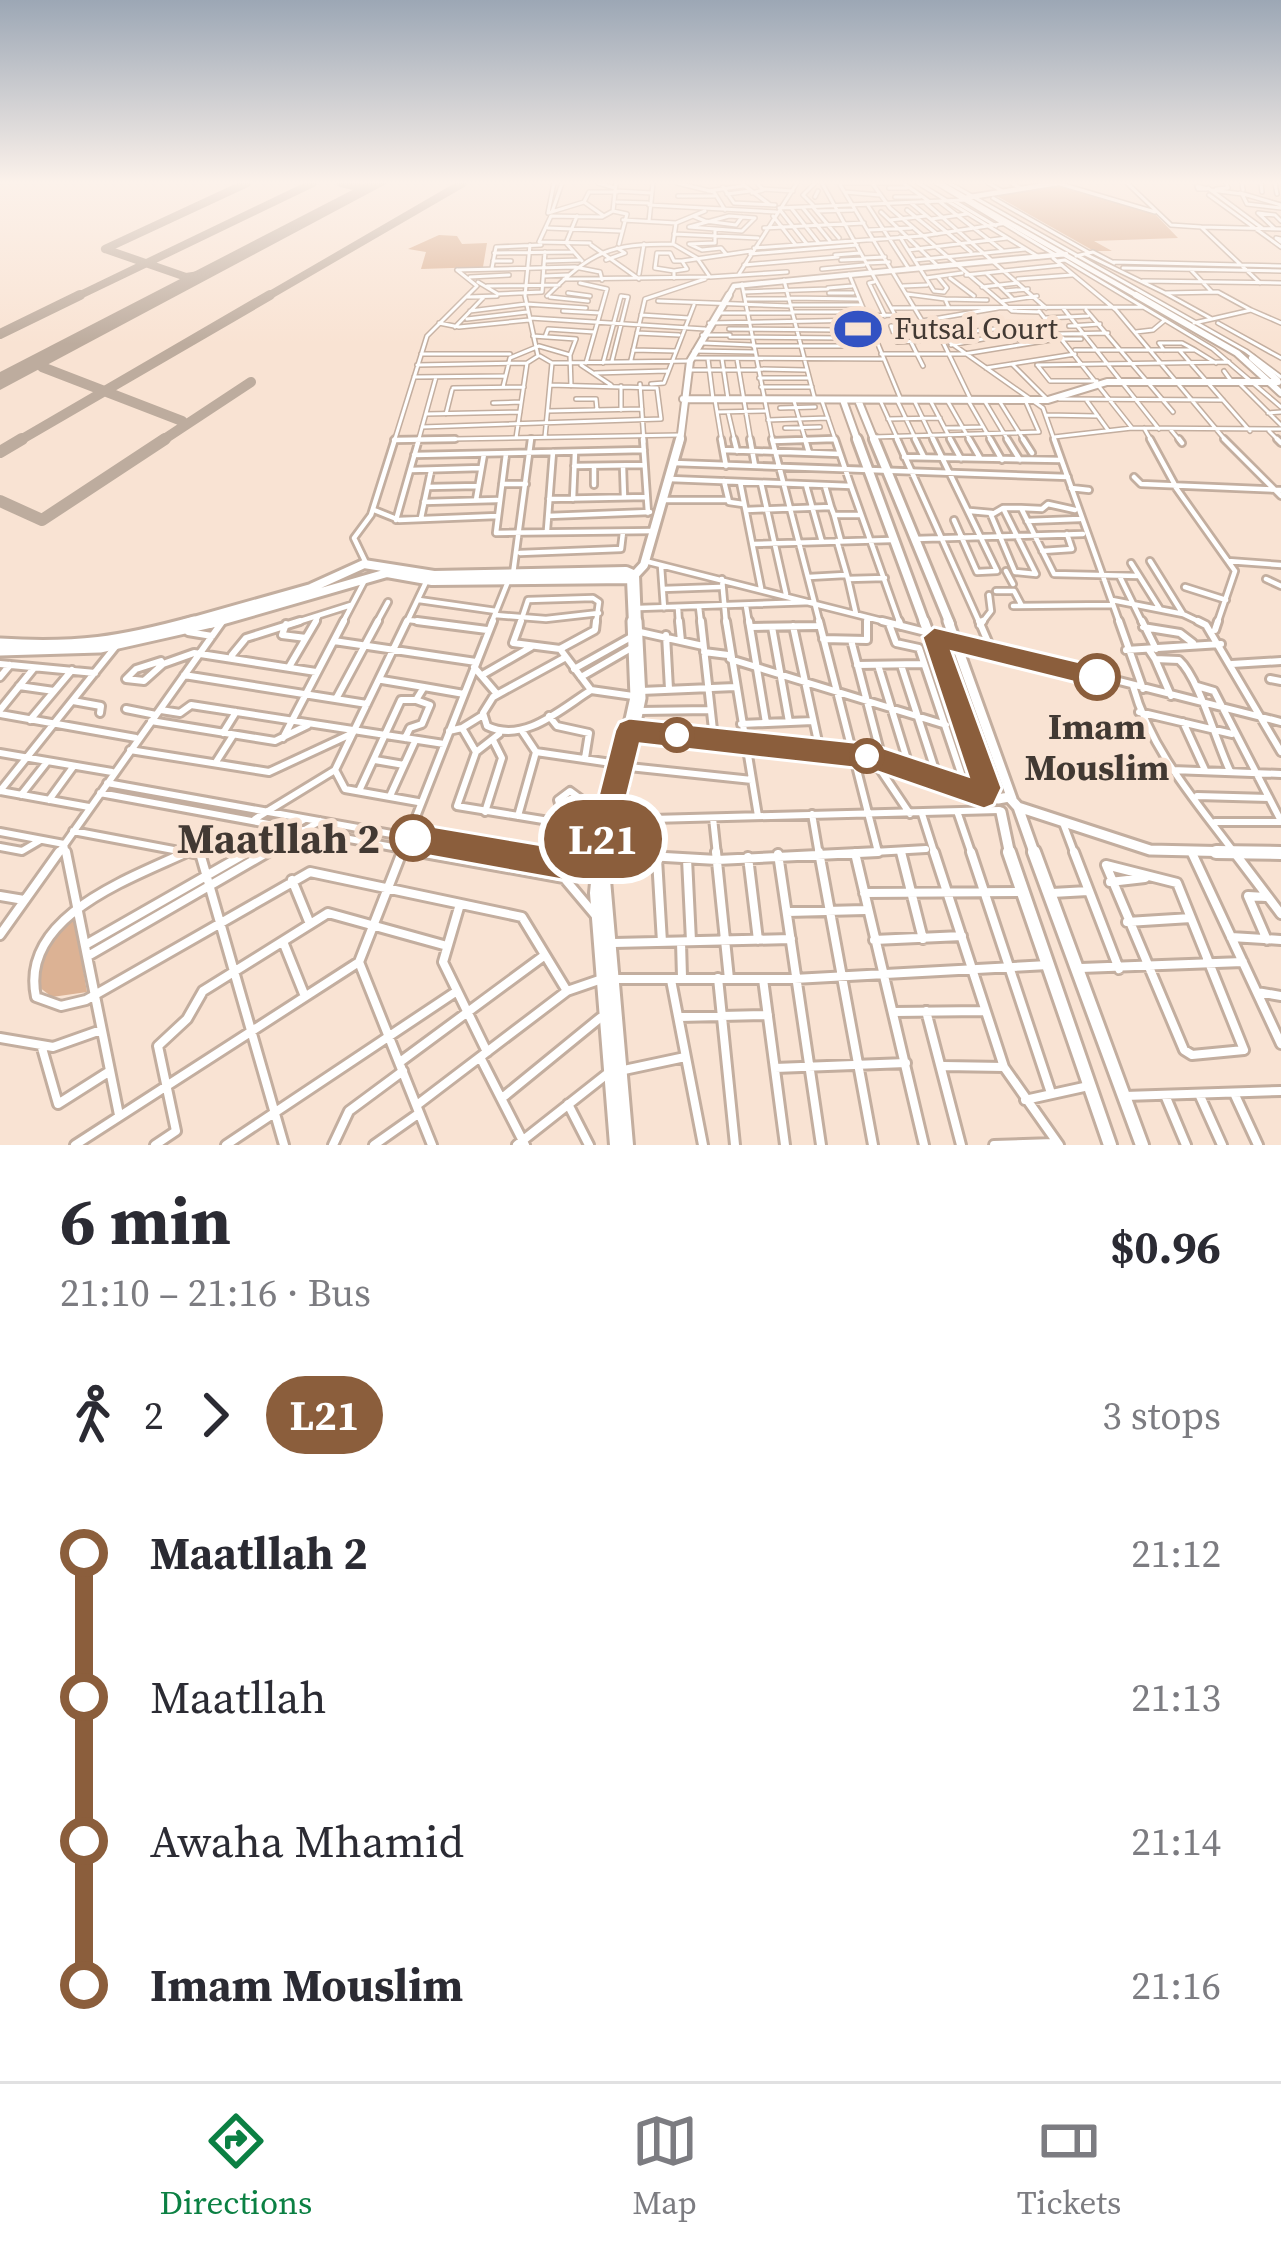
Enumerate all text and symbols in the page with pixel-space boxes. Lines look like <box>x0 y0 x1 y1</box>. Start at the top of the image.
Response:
sports icon: Futsal Court <box>833 304 883 354</box>
place label: Futsal Court <box>894 308 1058 349</box>
marker: Imam Mouslim <box>1075 655 1119 699</box>
place label: Imam Mouslim <box>1025 702 1169 792</box>
unlabelled marker <box>661 719 693 751</box>
unlabelled marker <box>851 740 883 772</box>
line badge: L21 <box>534 800 672 878</box>
place label: Maatllah 2 <box>177 809 380 867</box>
text: L21 <box>568 810 638 868</box>
marker: Maatllah 2 <box>391 816 435 860</box>
text: 6 min <box>60 1176 231 1266</box>
text: $0.96 <box>1110 1216 1221 1278</box>
text: 21:10 – 21:16 · Bus <box>60 1266 371 1319</box>
icon: walk <box>60 1382 126 1448</box>
icon: forward <box>182 1382 248 1448</box>
text: L21 <box>290 1386 359 1444</box>
text: 2 <box>144 1389 164 1442</box>
text: 3 stops <box>1102 1389 1221 1442</box>
text: Maatllah 2 <box>150 1522 368 1584</box>
text: 21:12 <box>1131 1527 1221 1580</box>
text: Maatllah <box>150 1666 326 1728</box>
text: 21:13 <box>1131 1671 1221 1724</box>
text: Awaha Mhamid <box>150 1810 464 1872</box>
text: 21:14 <box>1131 1815 1221 1868</box>
text: Imam Mouslim <box>150 1954 463 2016</box>
text: 21:16 <box>1131 1959 1221 2012</box>
tab: Directions <box>160 2108 312 2225</box>
tab: Map <box>632 2108 698 2225</box>
tab: Tickets <box>1017 2108 1121 2225</box>

